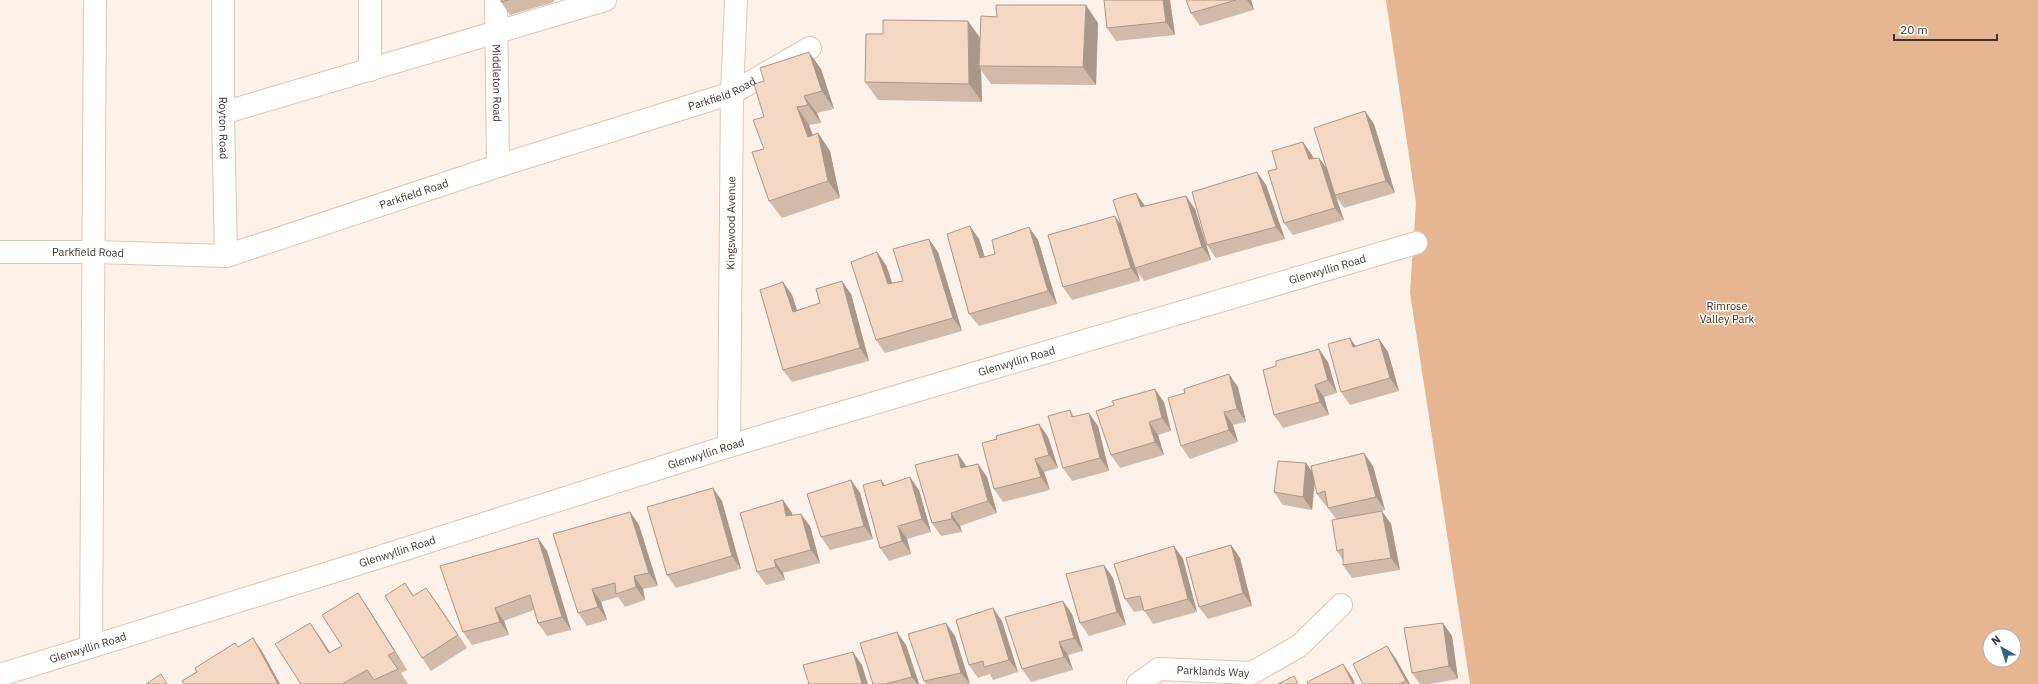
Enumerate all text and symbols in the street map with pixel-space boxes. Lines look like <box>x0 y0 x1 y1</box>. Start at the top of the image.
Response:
scale bar <box>1894 16 1997 42</box>
text: 20 m <box>1900 22 1928 37</box>
street label: Middleton Road <box>490 44 504 122</box>
street label: Parkfield Road <box>686 74 758 113</box>
street label: Royton Road <box>216 97 231 159</box>
street label: Parkfield Road <box>378 176 450 212</box>
street label: Kingswood Avenue <box>723 176 738 270</box>
street label: Parkfield Road <box>52 245 124 260</box>
street label: Glenwyllin Road <box>1287 251 1368 287</box>
park label: Rimrose Valley Park <box>1700 299 1754 326</box>
street label: Glenwyllin Road <box>976 343 1057 379</box>
street label: Glenwyllin Road <box>666 435 746 472</box>
street label: Glenwyllin Road <box>357 533 437 570</box>
north arrow <box>1982 628 2022 668</box>
street label: Glenwyllin Road <box>48 629 128 666</box>
text: N <box>1988 632 2003 648</box>
street label: Parklands Way <box>1176 663 1250 680</box>

